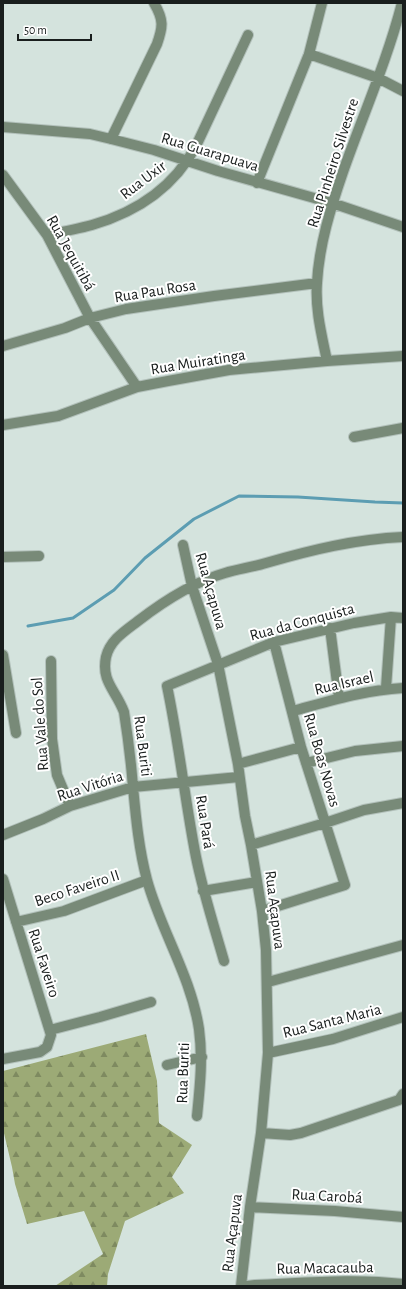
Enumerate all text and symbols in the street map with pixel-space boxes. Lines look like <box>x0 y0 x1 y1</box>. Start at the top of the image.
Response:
scale bar <box>18 16 91 42</box>
text: 50 m <box>24 24 47 36</box>
street label: Rua Pinheiro Silvestre <box>304 96 362 230</box>
street label: Rua Guarapuava <box>159 130 261 174</box>
street label: Rua Uxir <box>117 157 170 202</box>
street label: Rua Jequitibá <box>44 213 98 293</box>
street label: Rua Pau Rosa <box>113 277 197 305</box>
street label: Rua Muiratinga <box>149 347 247 377</box>
street label: Rua Açapuva <box>192 551 230 631</box>
street label: Rua da Conquista <box>248 600 356 644</box>
street label: Rua Israel <box>313 668 375 698</box>
street label: Rua Vale do Sol <box>29 677 51 771</box>
street label: Rua Boas Novas <box>301 711 343 809</box>
street label: Rua Buriti <box>131 715 155 777</box>
street label: Rua Vitória <box>55 768 125 804</box>
street label: Rua Pará <box>193 794 217 850</box>
street label: Beco Faveiro II <box>33 867 121 909</box>
street label: Rua Açapuva <box>262 870 288 950</box>
street label: Rua Faveiro <box>25 927 63 999</box>
street label: Rua Santa Maria <box>281 1001 383 1041</box>
street label: Rua Buriti <box>174 1042 192 1104</box>
street label: Rua Carobá <box>291 1186 363 1206</box>
street label: Rua Açapuva <box>219 1193 245 1273</box>
street label: Rua Macacauba <box>276 1259 374 1277</box>

